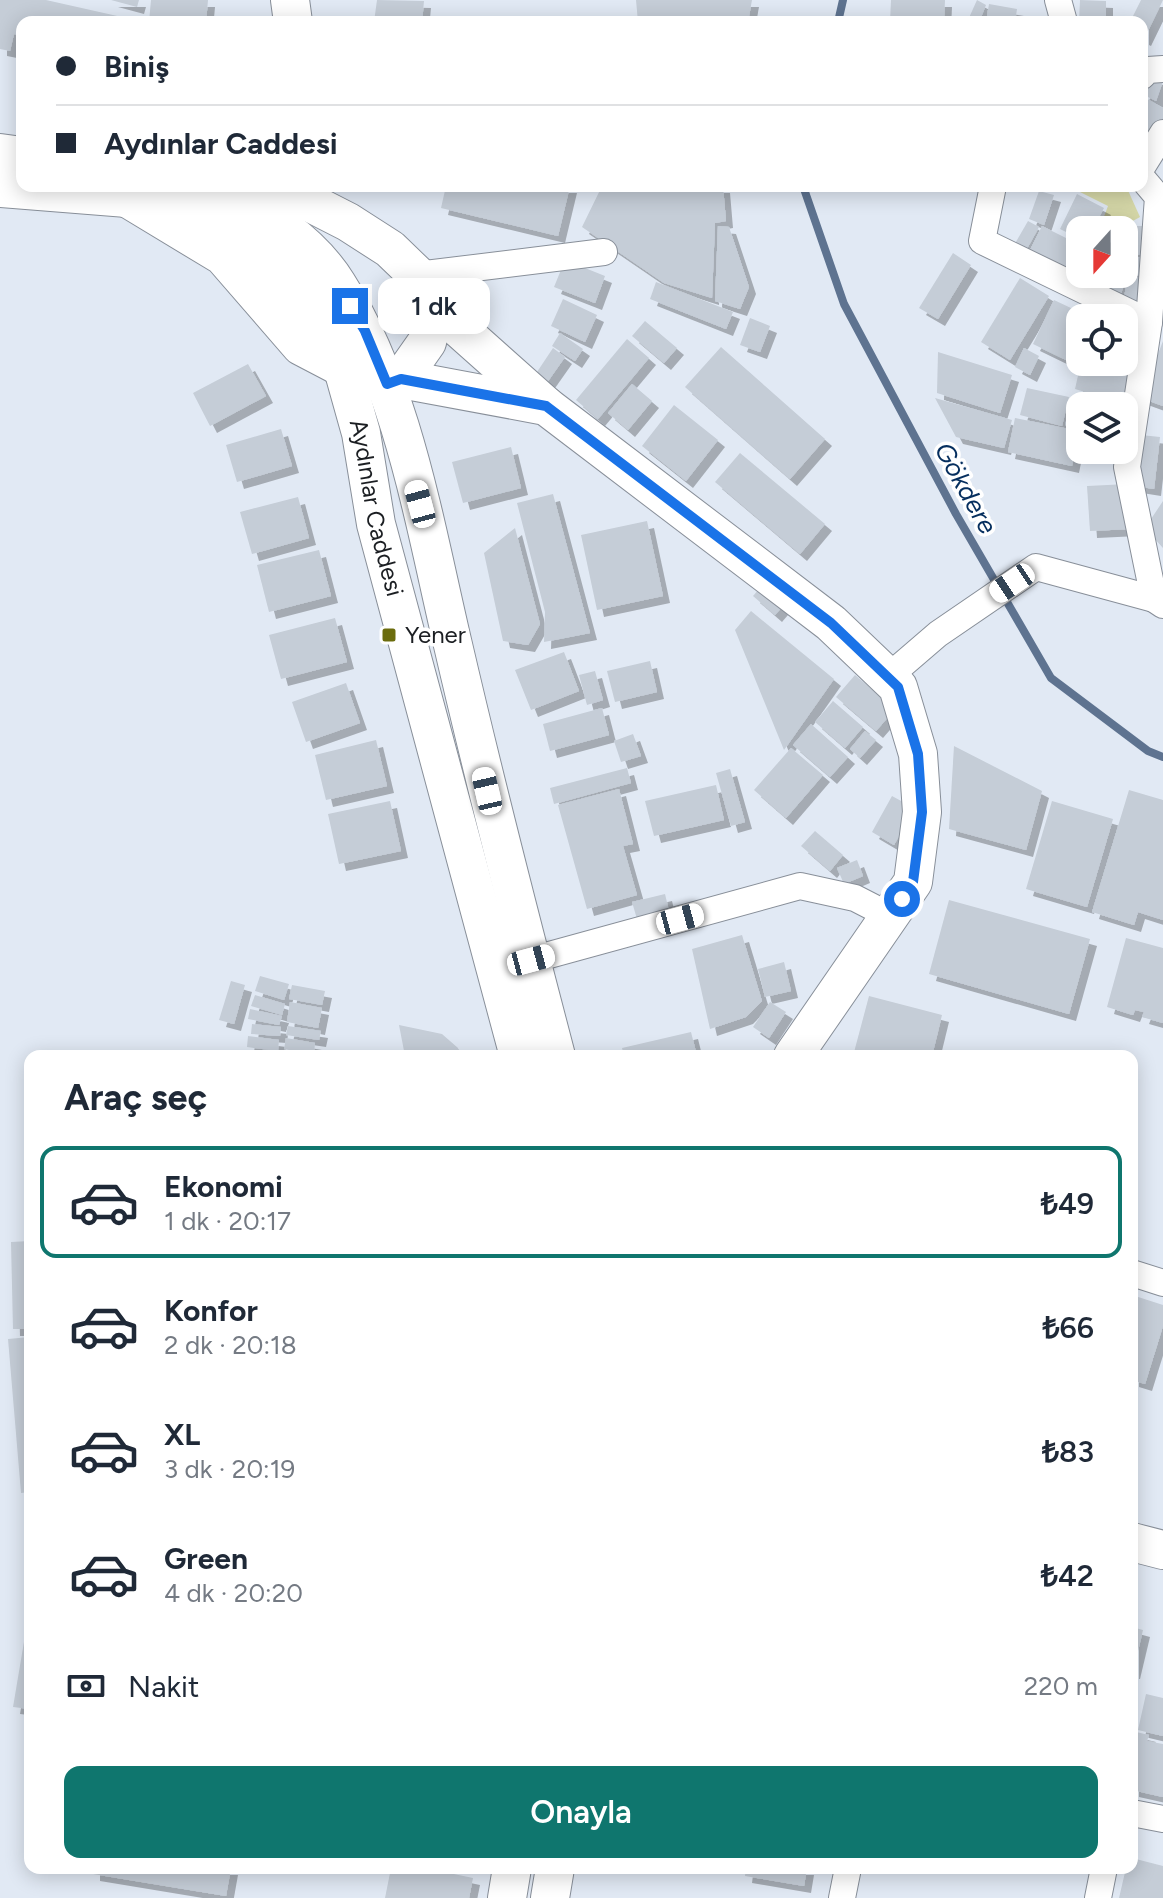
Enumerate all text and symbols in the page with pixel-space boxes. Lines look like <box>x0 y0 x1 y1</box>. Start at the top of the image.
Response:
text: Biniş <box>104 48 170 85</box>
text: Aydınlar Caddesi <box>104 125 338 162</box>
north arrow <box>1066 216 1138 288</box>
map controls <box>1066 216 1138 464</box>
callout: 1 dk <box>378 278 490 334</box>
route end <box>332 288 368 324</box>
text: 1 dk <box>411 290 457 322</box>
button: locate <box>1066 304 1138 376</box>
button: layers <box>1066 392 1138 464</box>
street label: Aydınlar Caddesi <box>344 415 410 599</box>
water label: Gökdere <box>928 437 1004 539</box>
car <box>402 478 438 530</box>
car <box>985 560 1039 606</box>
place label: Yener <box>405 620 466 649</box>
marker: Yener <box>380 626 398 644</box>
car <box>470 765 504 817</box>
route start <box>884 881 920 917</box>
car <box>654 901 706 937</box>
car <box>505 942 557 978</box>
text: Araç seç <box>64 1076 207 1119</box>
icon: car <box>68 1166 140 1238</box>
text: Ekonomi <box>164 1168 283 1205</box>
text: ₺49 <box>1041 1185 1094 1222</box>
text: 1 dk · 20:17 <box>164 1205 291 1237</box>
icon: car <box>68 1290 140 1362</box>
text: Konfor <box>164 1292 258 1329</box>
text: ₺66 <box>1042 1309 1094 1346</box>
text: 2 dk · 20:18 <box>164 1329 297 1361</box>
icon: car <box>68 1414 140 1486</box>
text: XL <box>164 1416 200 1453</box>
text: ₺83 <box>1042 1433 1094 1470</box>
text: 3 dk · 20:19 <box>164 1453 295 1485</box>
icon: car <box>68 1538 140 1610</box>
text: Green <box>164 1540 248 1577</box>
text: ₺42 <box>1041 1557 1094 1594</box>
text: 4 dk · 20:20 <box>164 1577 303 1609</box>
icon: cash <box>64 1664 108 1708</box>
text: Nakit <box>128 1668 199 1705</box>
text: 220 m <box>1024 1670 1098 1702</box>
button: Onayla <box>64 1766 1098 1858</box>

